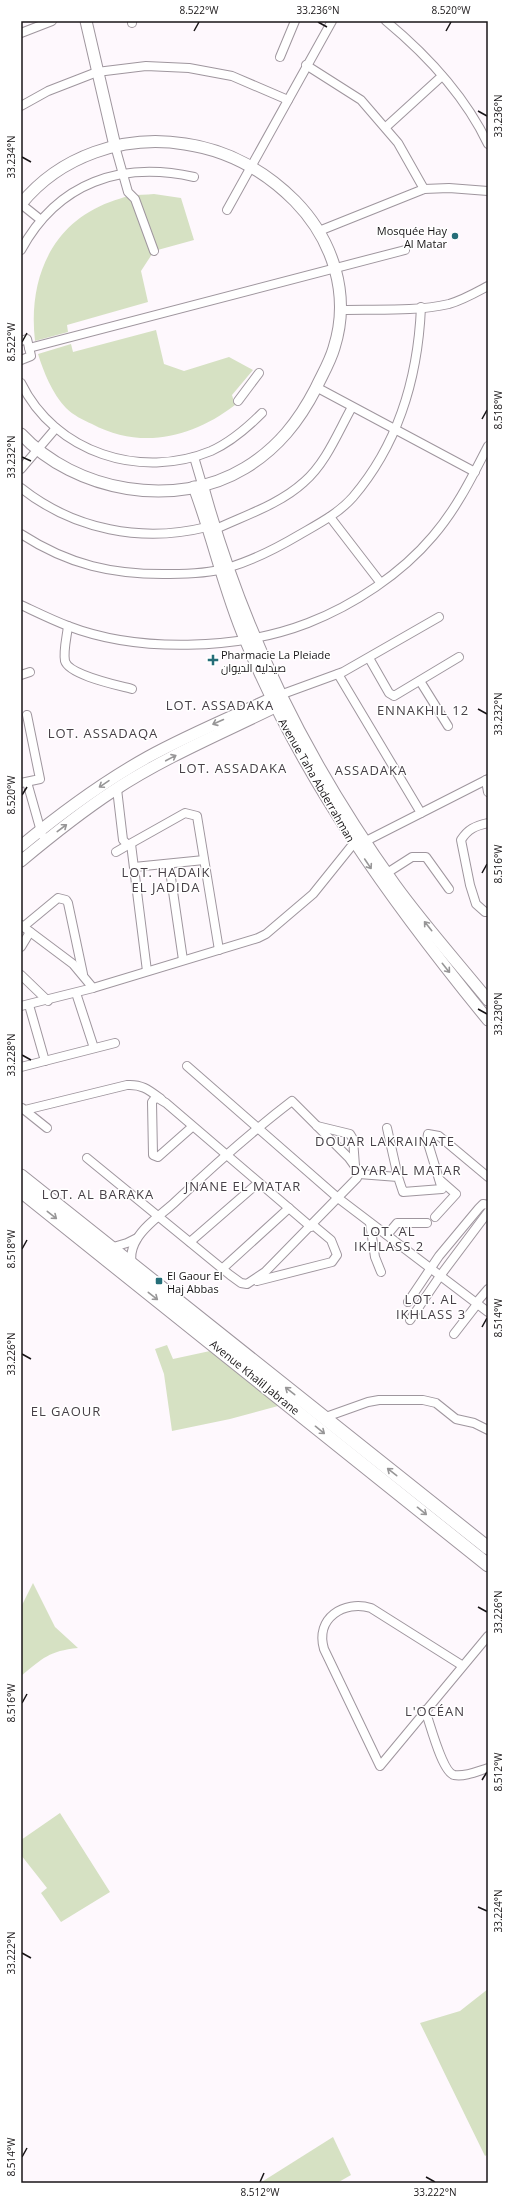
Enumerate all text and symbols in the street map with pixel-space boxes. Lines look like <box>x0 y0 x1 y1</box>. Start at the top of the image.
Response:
text: 8.522°W <box>179 3 219 17</box>
text: 33.236°N <box>296 3 340 17</box>
text: 8.520°W <box>431 3 471 17</box>
text: 33.236°N <box>491 94 505 138</box>
text: 33.234°N <box>4 135 18 179</box>
place label: Mosquée Hay Al Matar <box>377 223 448 251</box>
marker: Mosquée Hay Al Matar <box>450 231 460 241</box>
text: 8.522°W <box>4 322 18 362</box>
text: 8.518°W <box>491 390 505 430</box>
text: 33.232°N <box>4 435 18 479</box>
place label: Pharmacie La Pleiade صيدلية الديوان <box>221 647 330 675</box>
marker: Pharmacie La Pleiade صيدلية الديوان <box>208 655 218 665</box>
text: 33.232°N <box>491 692 505 736</box>
district label: LOT. ASSADAKA <box>166 696 274 714</box>
district label: ENNAKHIL 12 <box>377 701 469 719</box>
street label: Avenue Taha Abderrahman <box>275 715 359 845</box>
one-way arrow <box>213 719 225 726</box>
district label: LOT. ASSADAQA <box>48 724 158 742</box>
one-way arrow <box>165 753 177 761</box>
district label: LOT. ASSADAKA <box>179 759 287 777</box>
district label: ASSADAKA <box>335 761 407 779</box>
text: 8.520°W <box>4 775 18 815</box>
one-way arrow <box>99 780 110 789</box>
one-way arrow <box>57 824 68 832</box>
text: 8.516°W <box>491 844 505 884</box>
one-way arrow <box>364 858 372 869</box>
district label: LOT. HADAIK EL JADIDA <box>122 863 210 896</box>
one-way arrow <box>424 921 432 932</box>
one-way arrow <box>441 962 450 973</box>
text: 33.230°N <box>491 992 505 1036</box>
text: 33.228°N <box>4 1033 18 1077</box>
district label: DOUAR LAKRAINATE <box>315 1132 455 1150</box>
district label: DYAR AL MATAR <box>350 1161 462 1179</box>
district label: JNANE EL MATAR <box>183 1177 301 1195</box>
district label: LOT. AL BARAKA <box>42 1185 154 1203</box>
one-way arrow <box>46 1211 57 1219</box>
district label: LOT. AL IKHLASS 2 <box>354 1222 424 1255</box>
text: 8.518°W <box>4 1229 18 1269</box>
place label: El Gaour El Haj Abbas <box>167 1268 222 1296</box>
marker: El Gaour El Haj Abbas <box>154 1276 164 1286</box>
district label: LOT. AL IKHLASS 3 <box>396 1290 466 1323</box>
one-way arrow <box>148 1291 159 1300</box>
text: 8.514°W <box>491 1298 505 1338</box>
text: 33.226°N <box>4 1332 18 1376</box>
street label: Avenue Khalil Jabrane <box>207 1336 303 1418</box>
one-way arrow <box>284 1387 295 1395</box>
district label: EL GAOUR <box>31 1402 101 1420</box>
one-way arrow <box>315 1426 326 1434</box>
one-way arrow <box>386 1468 397 1476</box>
one-way arrow <box>416 1507 427 1516</box>
text: 33.226°N <box>491 1590 505 1634</box>
text: 8.516°W <box>4 1683 18 1723</box>
district label: L'OCÉAN <box>405 1702 465 1720</box>
text: 8.512°W <box>491 1752 505 1792</box>
text: 33.224°N <box>491 1889 505 1933</box>
text: 33.222°N <box>4 1931 18 1975</box>
text: 8.514°W <box>4 2137 18 2177</box>
text: 8.512°W <box>240 2185 280 2199</box>
text: 33.222°N <box>413 2185 457 2199</box>

